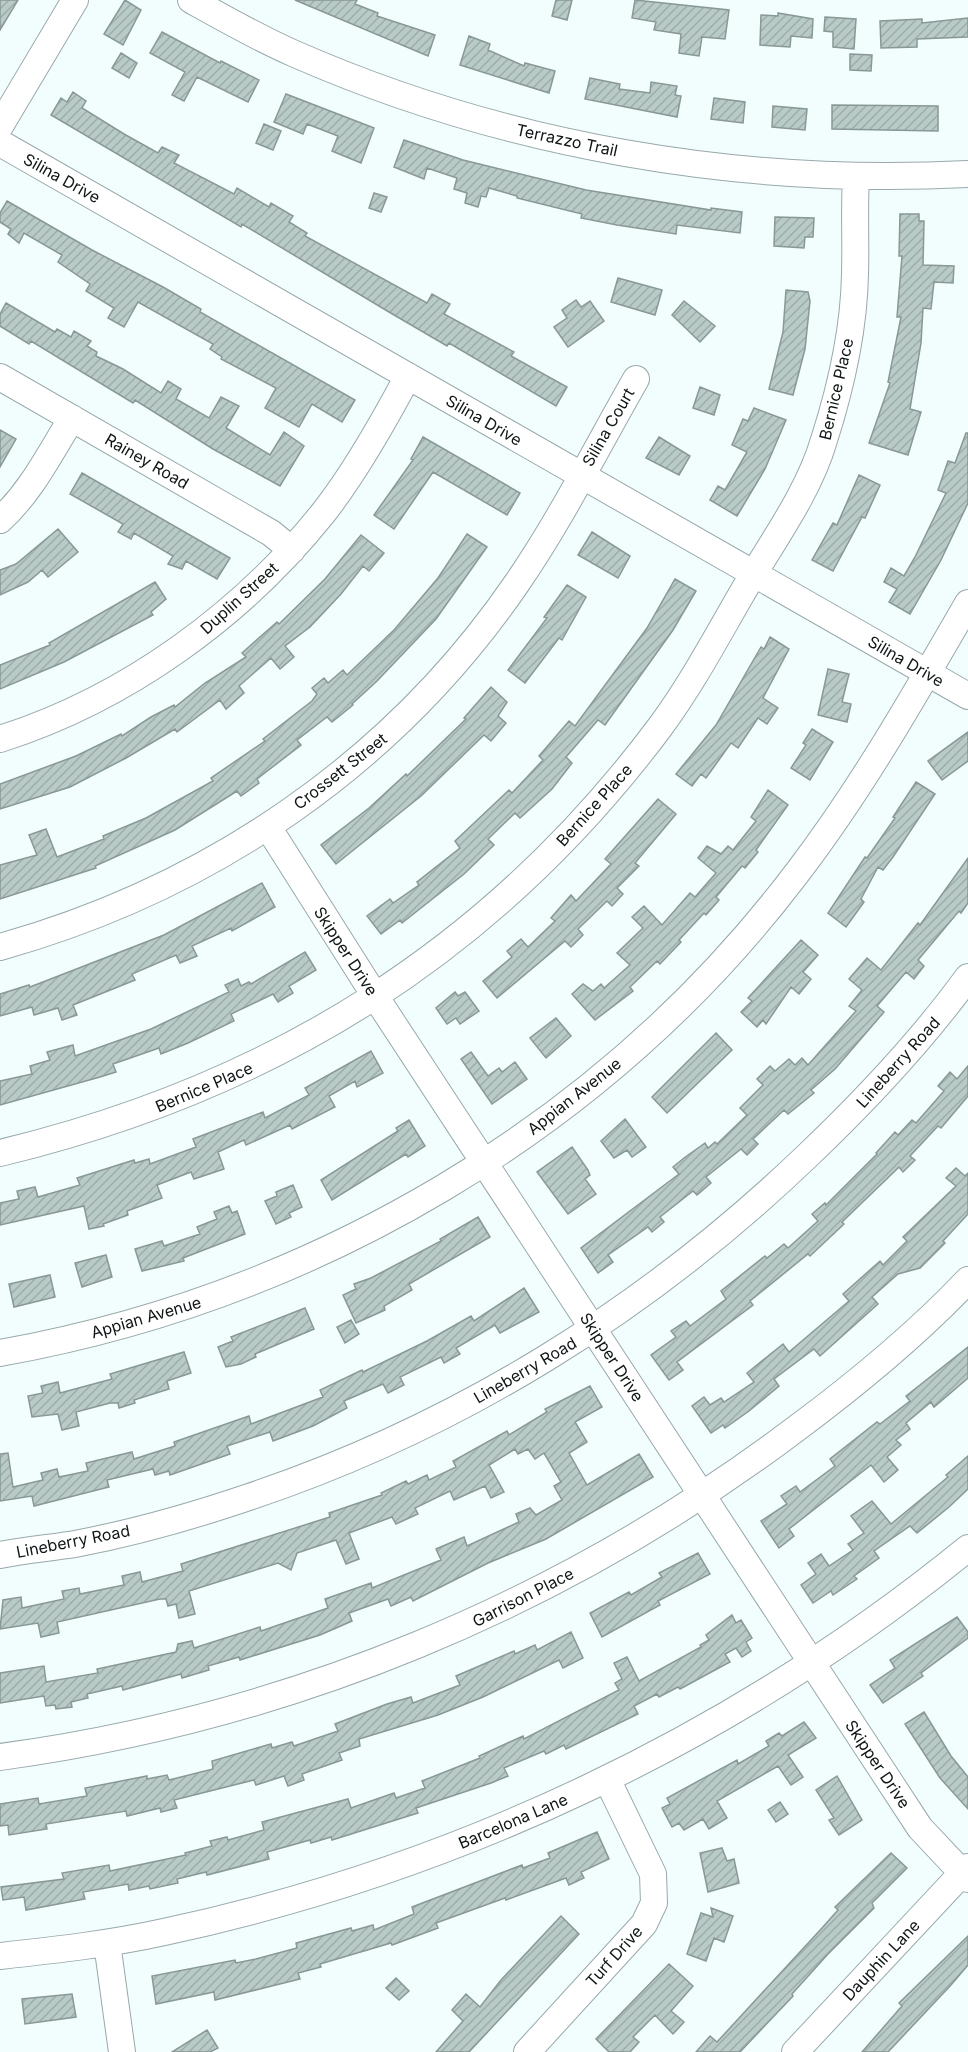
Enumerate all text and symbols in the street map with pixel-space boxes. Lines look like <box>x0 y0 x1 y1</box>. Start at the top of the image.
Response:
street label: Terrazzo Trail <box>514 119 620 161</box>
street label: Silina Drive <box>20 149 104 207</box>
street label: Bernice Place <box>815 336 857 442</box>
street label: Silina Court <box>578 384 638 470</box>
street label: Silina Drive <box>442 390 526 450</box>
street label: Rainey Road <box>101 429 193 493</box>
street label: Duplin Street <box>196 558 282 638</box>
street label: Silina Drive <box>864 631 948 691</box>
street label: Crossett Street <box>289 728 391 814</box>
street label: Bernice Place <box>552 760 636 850</box>
street label: Skipper Drive <box>310 903 382 999</box>
street label: Lineberry Road <box>852 1012 944 1112</box>
street label: Appian Avenue <box>523 1053 625 1139</box>
street label: Bernice Place <box>152 1057 256 1117</box>
street label: Appian Avenue <box>89 1292 203 1342</box>
street label: Skipper Drive <box>576 1309 648 1405</box>
street label: Lineberry Road <box>470 1332 580 1408</box>
street label: Lineberry Road <box>14 1520 132 1562</box>
street label: Garrison Place <box>469 1563 577 1631</box>
street label: Skipper Drive <box>841 1716 915 1812</box>
street label: Barcelona Lane <box>455 1789 571 1853</box>
street label: Dauphin Lane <box>838 1915 924 2005</box>
street label: Turf Drive <box>581 1921 647 1991</box>

